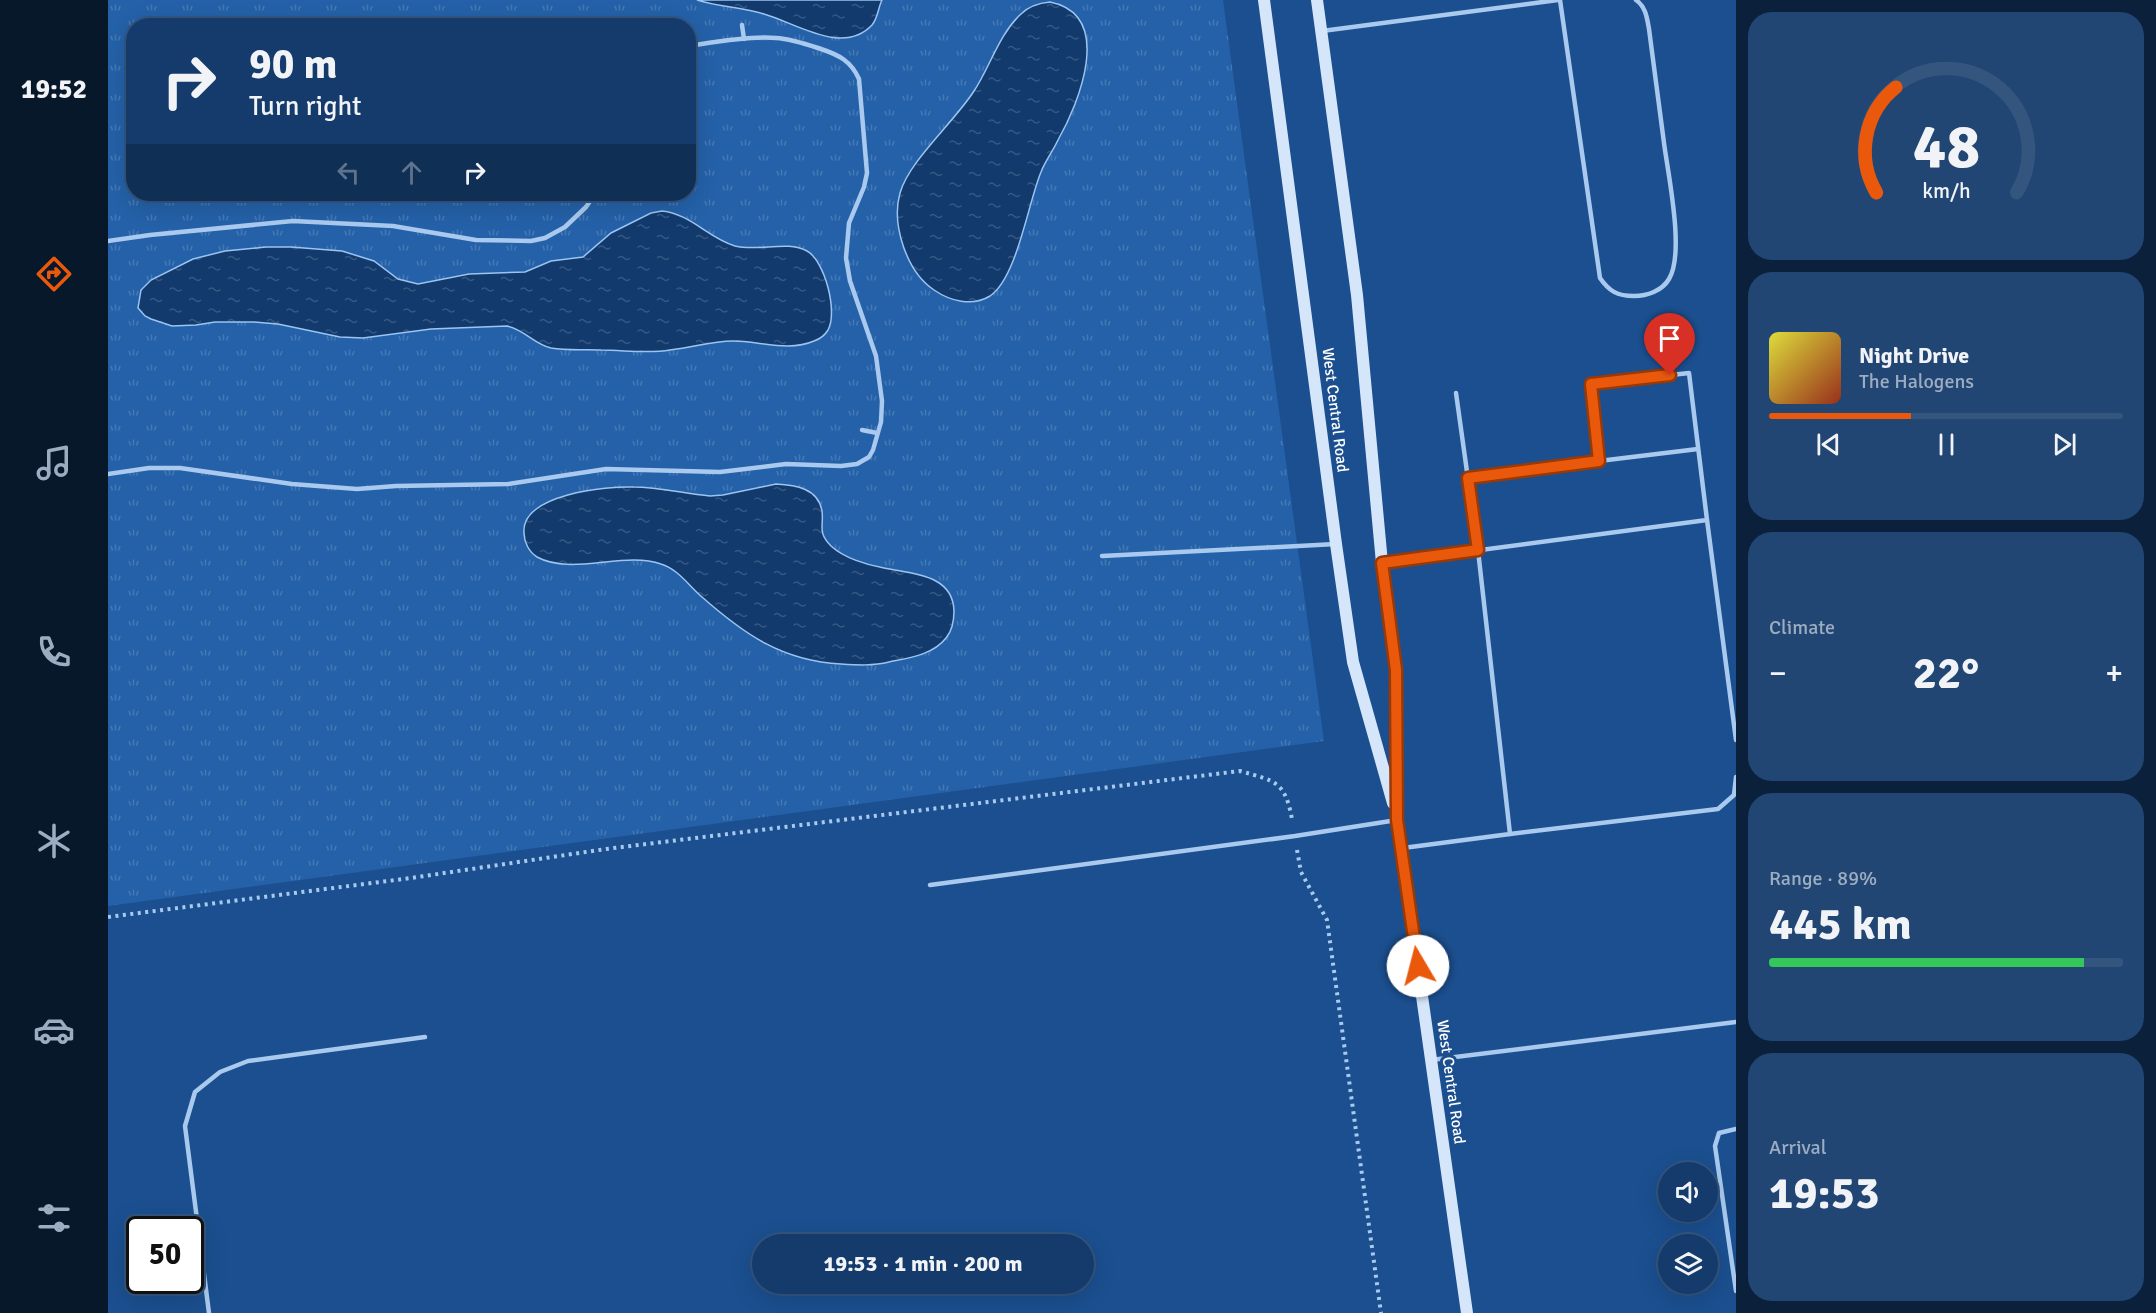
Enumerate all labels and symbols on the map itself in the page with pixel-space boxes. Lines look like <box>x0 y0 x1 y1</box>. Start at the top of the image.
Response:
pin <box>1644 313 1695 375</box>
street label: West Central Road <box>1317 347 1353 473</box>
position arrow <box>1386 934 1450 998</box>
street label: West Central Road <box>1432 1019 1470 1145</box>
speed limit sign: 50 <box>126 1216 204 1294</box>

